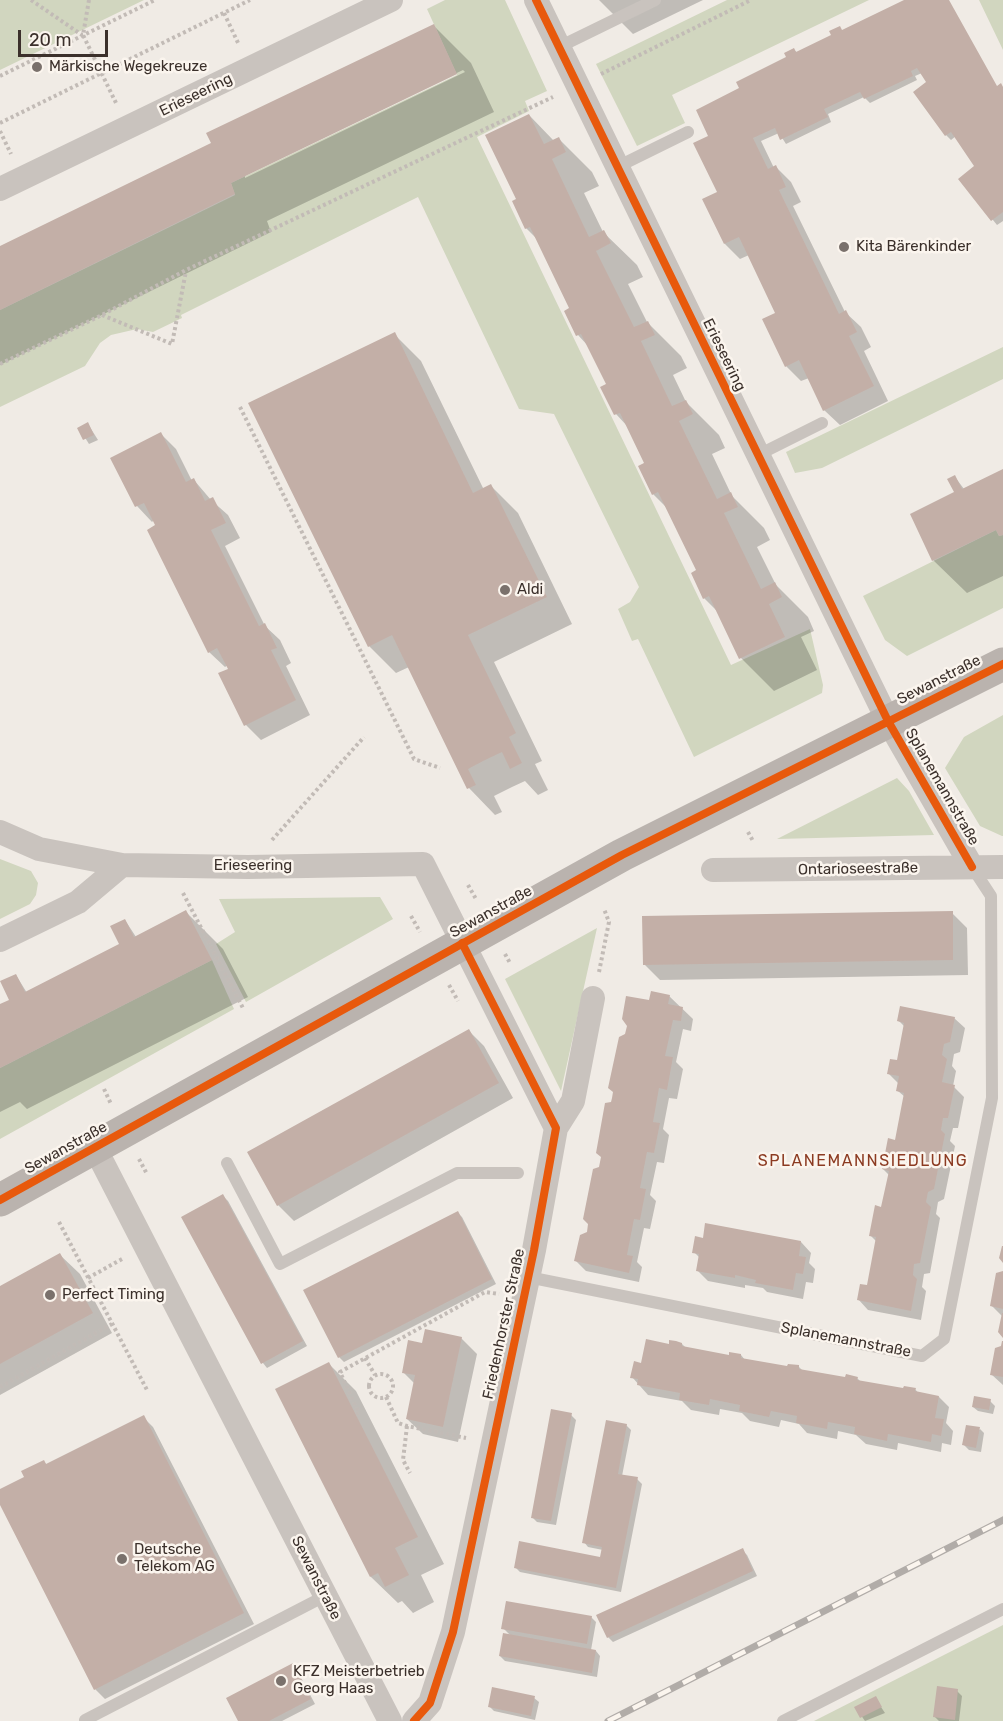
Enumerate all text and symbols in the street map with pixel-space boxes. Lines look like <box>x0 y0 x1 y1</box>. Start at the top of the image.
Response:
scale bar <box>21 18 111 56</box>
text: 20 m <box>29 29 71 51</box>
place label: Märkische Wegekreuze <box>49 58 208 76</box>
marker: Märkische Wegekreuze <box>30 60 44 74</box>
street label: Erieseering <box>157 70 235 120</box>
place label: Kita Bärenkinder <box>856 238 971 256</box>
marker: Kita Bärenkinder <box>837 240 851 254</box>
street label: Erieseering <box>699 316 749 394</box>
place label: Aldi <box>517 581 543 599</box>
marker: Aldi <box>498 583 512 597</box>
street label: Sewanstraße <box>894 651 984 709</box>
street label: Splanemannstraße <box>901 725 983 849</box>
street label: Erieseering <box>214 857 292 875</box>
street label: Ontarioseestraße <box>798 859 918 879</box>
street label: Sewanstraße <box>447 882 535 942</box>
street label: Sewanstraße <box>22 1118 110 1178</box>
district label: SPLANEMANNSIEDLUNG <box>758 1151 968 1171</box>
street label: Friedenhorster Straße <box>479 1247 529 1401</box>
place label: Perfect Timing <box>62 1286 165 1304</box>
marker: Perfect Timing <box>43 1288 57 1302</box>
street label: Splanemannstraße <box>779 1319 913 1361</box>
street label: Sewanstraße <box>287 1533 345 1623</box>
place label: Deutsche Telekom AG <box>134 1541 215 1576</box>
marker: Deutsche Telekom AG <box>115 1552 129 1566</box>
place label: KFZ Meisterbetrieb Georg Haas <box>293 1663 425 1698</box>
marker: KFZ Meisterbetrieb Georg Haas <box>274 1674 288 1688</box>

